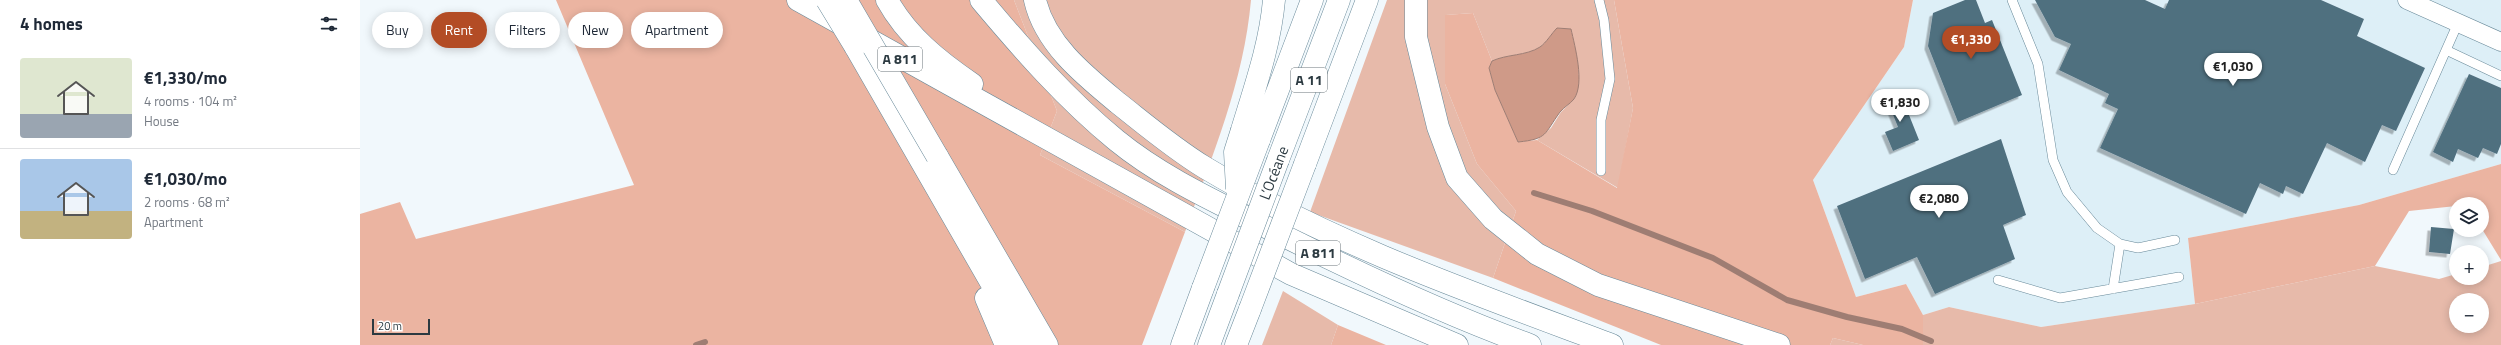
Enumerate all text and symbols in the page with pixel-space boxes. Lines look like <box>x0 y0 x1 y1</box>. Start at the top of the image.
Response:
text: 4 homes <box>20 11 83 37</box>
chip: Buy <box>372 12 423 48</box>
chip: Rent <box>431 12 487 48</box>
chip: Filters <box>495 12 560 48</box>
chip: New <box>568 12 623 48</box>
chip: Apartment <box>631 12 723 48</box>
icon: filters <box>318 13 340 35</box>
pin: €1,330 <box>1938 26 2004 60</box>
text: €1,330 <box>1951 29 1991 49</box>
road number: A 811 <box>878 47 922 71</box>
pin: €1,030 <box>2200 53 2266 87</box>
text: €1,030 <box>2213 56 2253 76</box>
text: €1,330/mo <box>144 65 227 91</box>
road number: A 11 <box>1291 68 1327 92</box>
icon: home <box>52 74 100 122</box>
pin: €1,830 <box>1867 89 1933 123</box>
text: 4 rooms · 104 m² <box>144 91 237 111</box>
text: €1,830 <box>1880 92 1920 112</box>
text: House <box>144 111 179 131</box>
street label: L’Océane <box>1253 143 1294 203</box>
text: €1,030/mo <box>144 166 227 192</box>
icon: home <box>52 175 100 223</box>
pin: €2,080 <box>1906 185 1972 219</box>
text: €2,080 <box>1919 188 1959 208</box>
text: 2 rooms · 68 m² <box>144 192 230 212</box>
map controls <box>2449 197 2489 333</box>
button: layers <box>2449 197 2489 237</box>
text: Apartment <box>144 212 203 232</box>
road number: A 811 <box>1296 241 1340 265</box>
button: + <box>2449 245 2489 285</box>
button: − <box>2449 293 2489 333</box>
scale bar <box>372 317 430 336</box>
text: 20 m <box>378 318 402 334</box>

